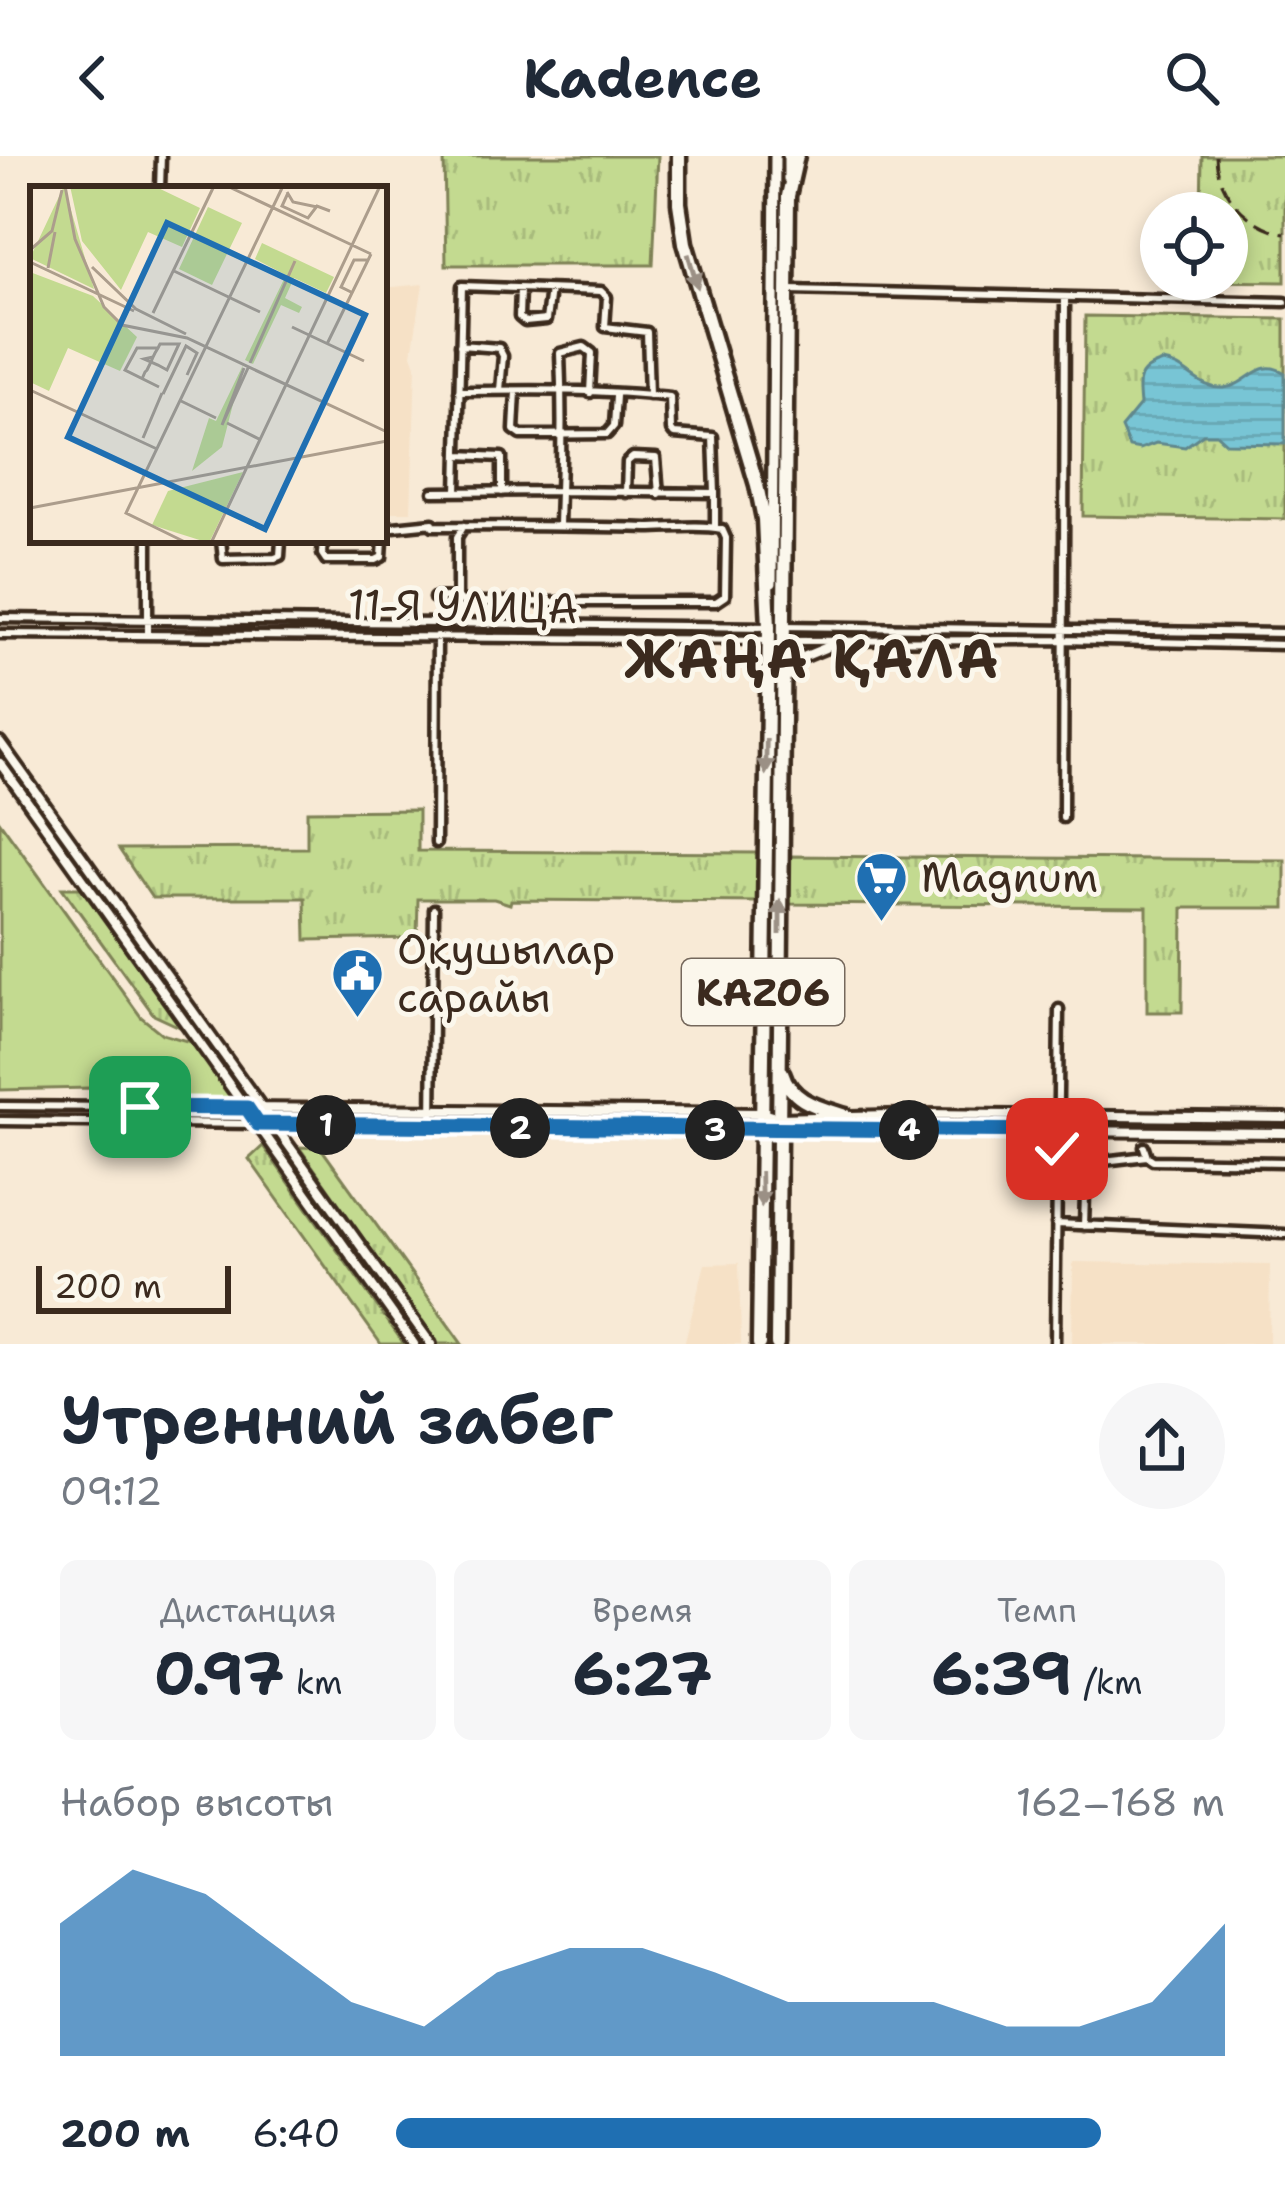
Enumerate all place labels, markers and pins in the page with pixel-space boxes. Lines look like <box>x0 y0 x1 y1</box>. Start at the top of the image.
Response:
supermarket icon: Magnum <box>854 849 910 923</box>
place label: Magnum <box>921 849 1098 905</box>
place label: Оқушылар сарайы <box>397 921 615 1025</box>
public building icon: Оқушылар сарайы <box>330 945 386 1019</box>
pin <box>89 1056 191 1158</box>
pin: 1 <box>296 1095 356 1155</box>
pin: 2 <box>490 1098 550 1158</box>
pin <box>1006 1098 1108 1200</box>
pin: 3 <box>685 1100 745 1160</box>
pin: 4 <box>879 1100 939 1160</box>

